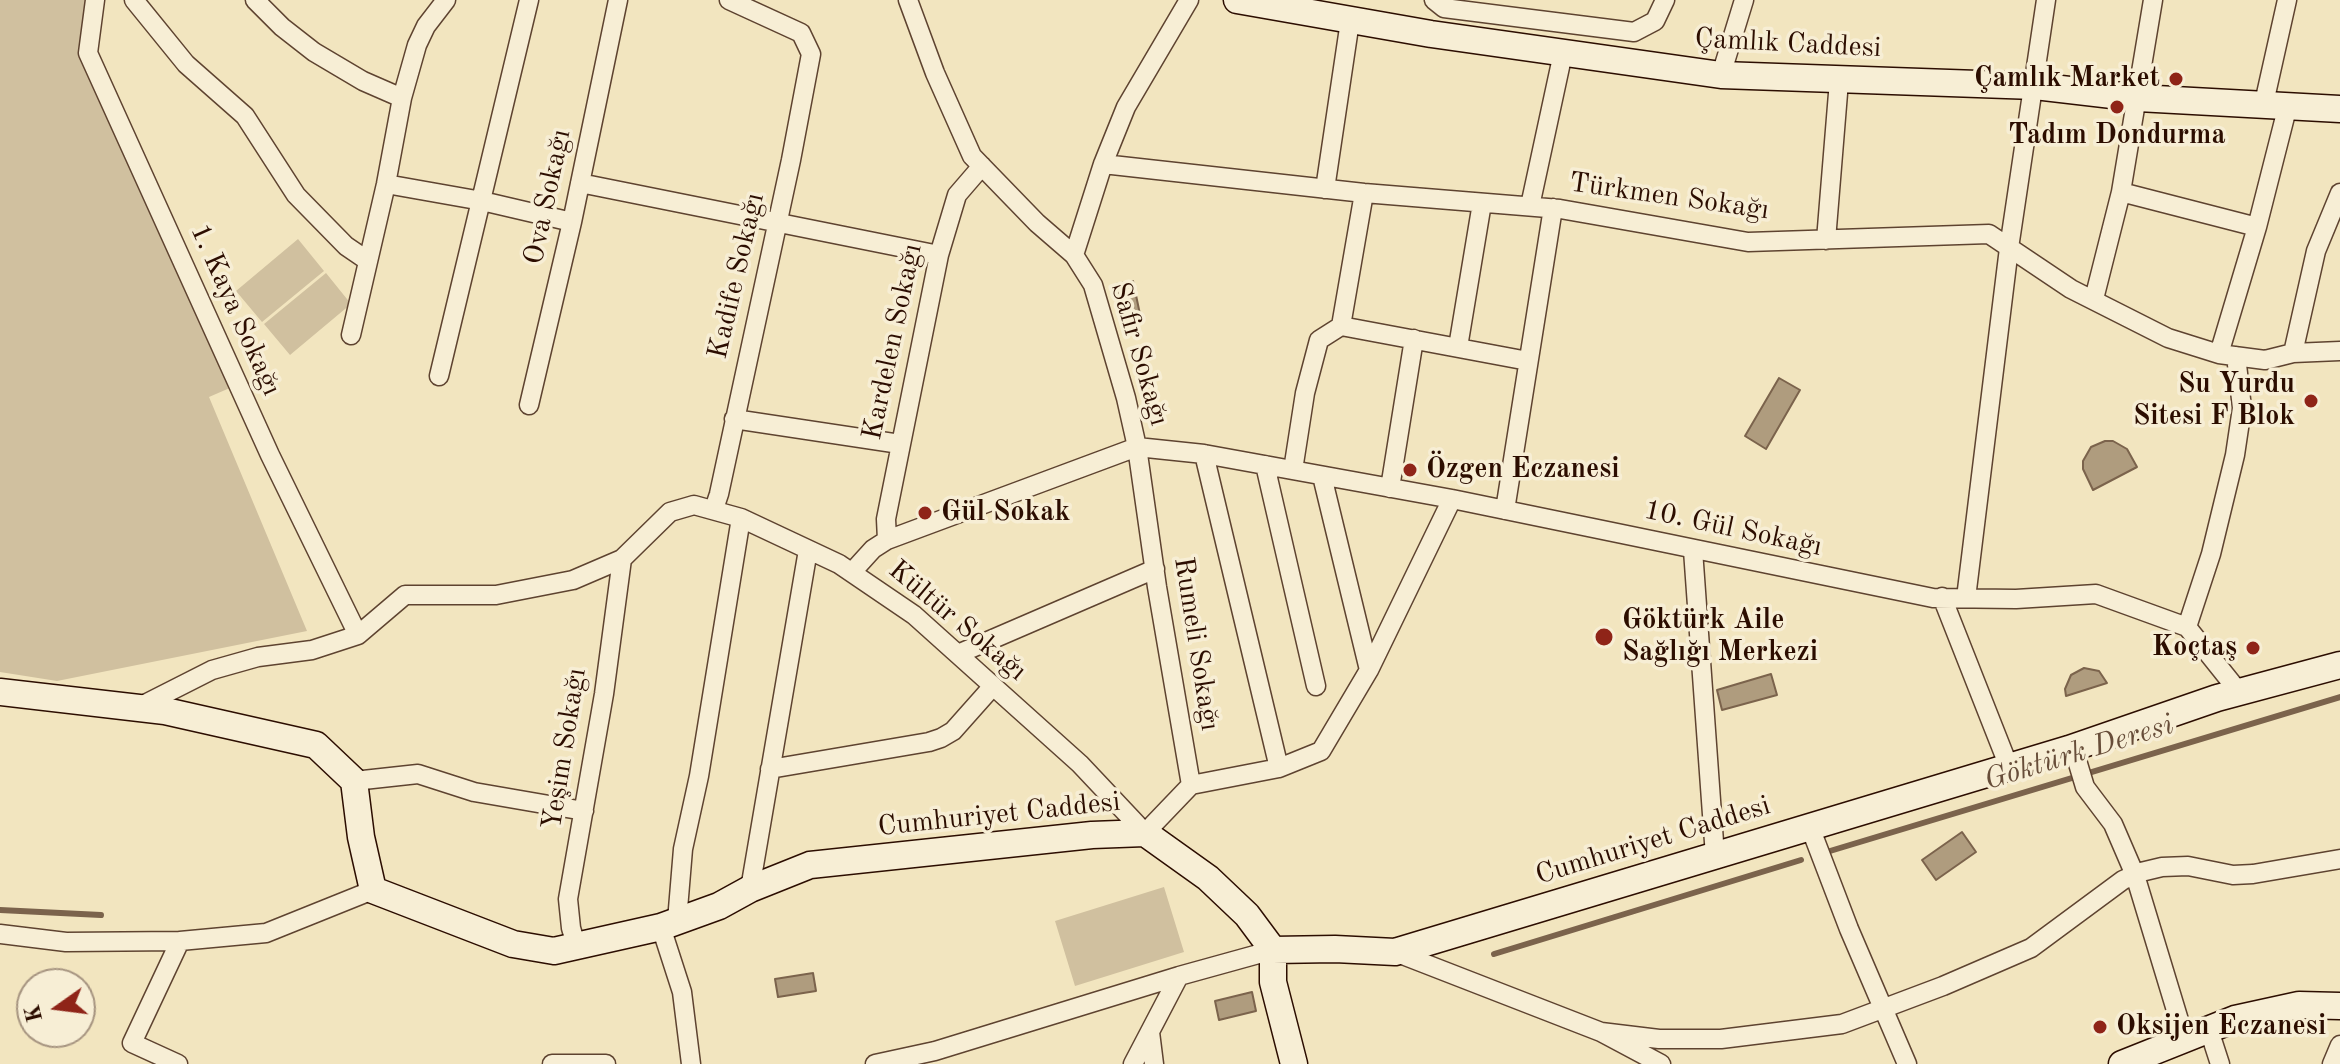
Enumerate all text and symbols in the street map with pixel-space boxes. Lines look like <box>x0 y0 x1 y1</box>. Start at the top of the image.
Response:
street label: Çamlık Caddesi <box>1694 22 1882 66</box>
place label: Çamlık Market <box>1974 62 2160 96</box>
marker: Çamlık Market <box>2167 70 2185 88</box>
marker: Tadım Dondurma <box>2108 98 2126 116</box>
place label: Tadım Dondurma <box>2008 119 2226 153</box>
street label: Ova Sokağı <box>517 126 579 268</box>
street label: Türkmen Sokağı <box>1567 166 1771 228</box>
street label: Kadife Sokağı <box>702 190 772 362</box>
street label: 1. Kaya Sokağı <box>182 219 288 401</box>
street label: Kardelen Sokağı <box>856 241 930 443</box>
street label: Safir Sokağı <box>1102 278 1176 430</box>
place label: Su Yurdu Sitesi F Blok <box>2133 368 2295 434</box>
marker: Su Yurdu Sitesi F Blok <box>2302 392 2320 410</box>
place label: Özgen Eczanesi <box>1426 453 1620 487</box>
marker: Özgen Eczanesi <box>1401 461 1419 479</box>
street label: 10. Gül Sokağı <box>1641 494 1825 564</box>
place label: Gül Sokak <box>941 496 1070 530</box>
marker: Gül Sokak <box>916 504 934 522</box>
street label: Kültür Sokağı <box>881 553 1033 689</box>
street label: Rumeli Sokağı <box>1166 555 1226 733</box>
place label: Göktürk Aile Sağlığı Merkezi <box>1622 604 1818 670</box>
marker: Göktürk Aile Sağlığı Merkezi <box>1593 626 1615 648</box>
place label: Koçtaş <box>2152 631 2237 665</box>
marker: Koçtaş <box>2244 639 2262 657</box>
street label: Yeşim Sokağı <box>536 666 594 832</box>
water label: Göktürk Deresi <box>1980 707 2178 799</box>
street label: Cumhuriyet Caddesi <box>876 786 1122 844</box>
street label: Cumhuriyet Caddesi <box>1532 789 1774 893</box>
north arrow <box>16 968 96 1048</box>
text: K <box>22 1002 47 1024</box>
place label: Oksijen Eczanesi <box>2116 1010 2326 1044</box>
marker: Oksijen Eczanesi <box>2091 1018 2109 1036</box>

